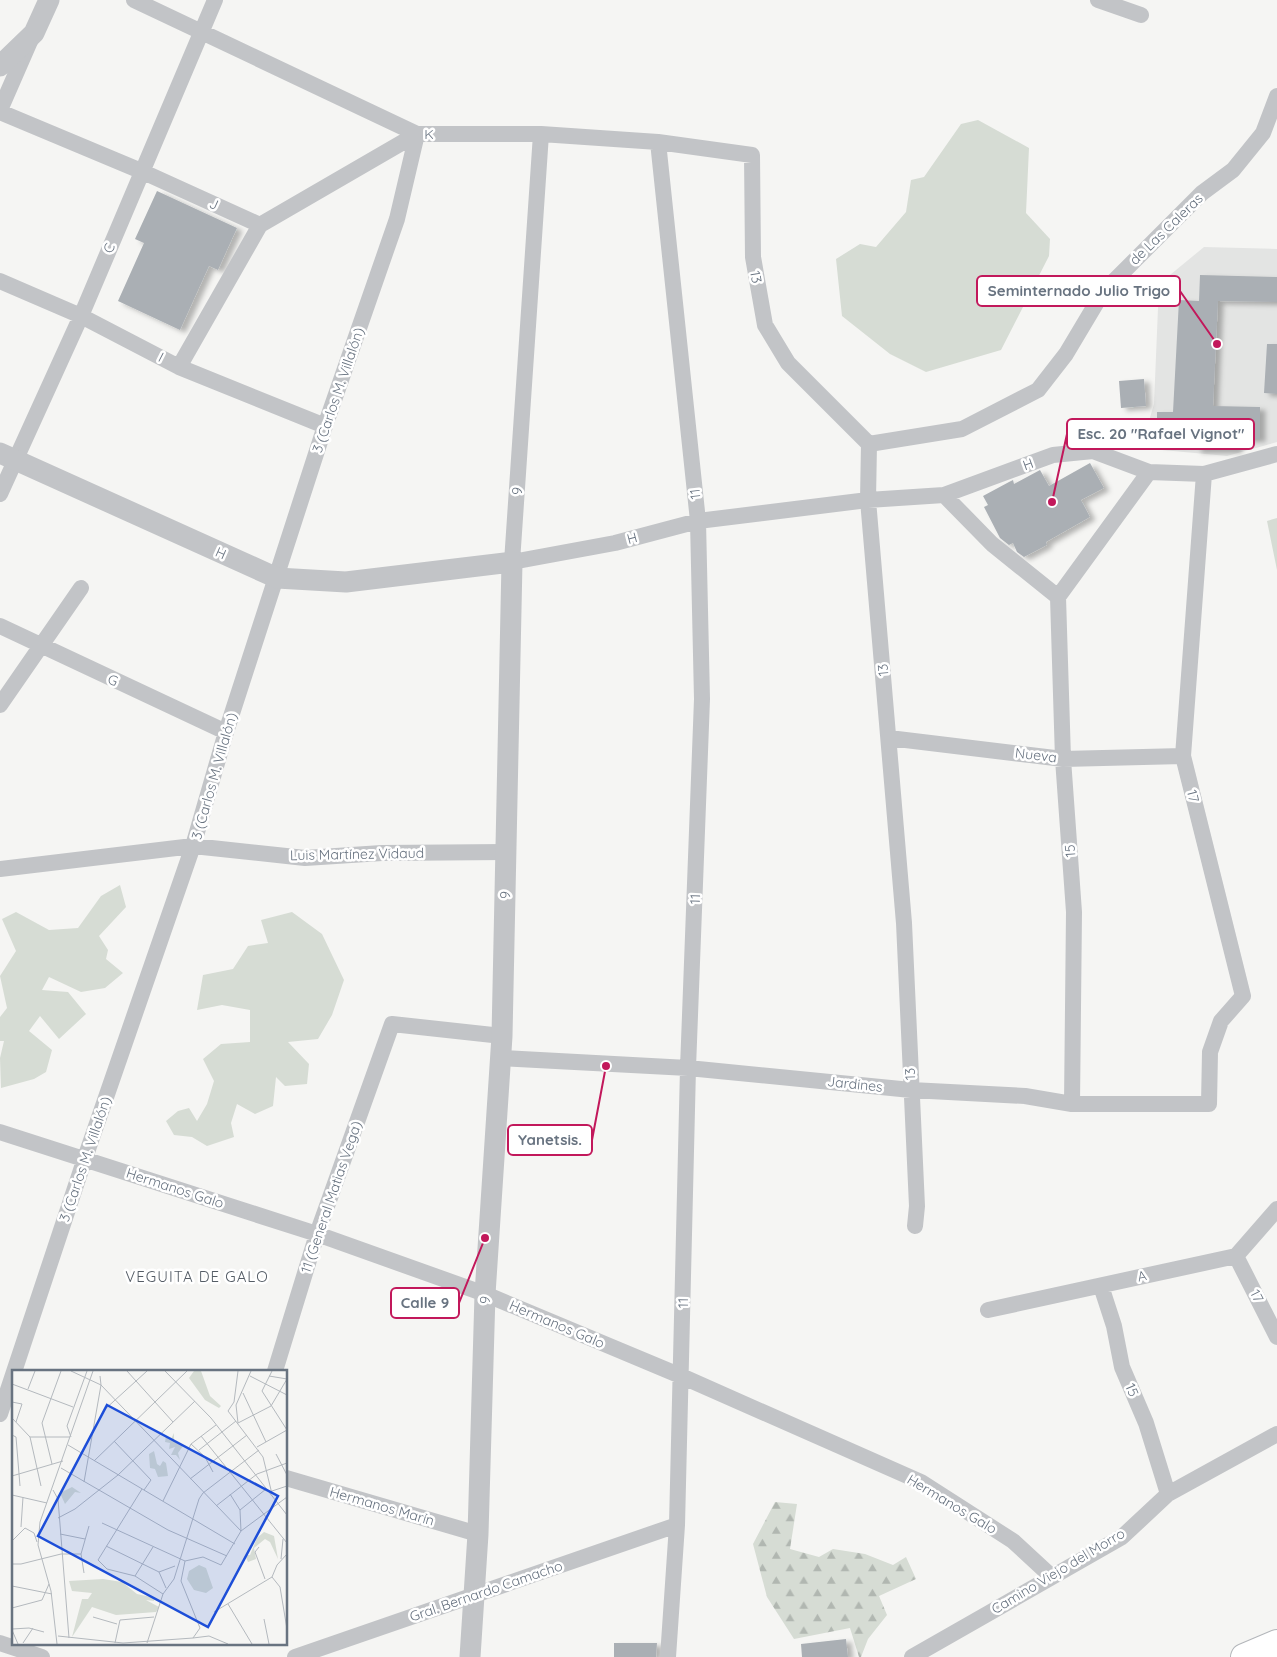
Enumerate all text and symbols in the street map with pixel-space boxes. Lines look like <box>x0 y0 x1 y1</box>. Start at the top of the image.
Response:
street label: K <box>424 125 434 143</box>
street label: de Las Caleras <box>1125 189 1207 269</box>
street label: J <box>207 194 221 214</box>
street label: C <box>99 240 119 256</box>
street label: 13 <box>746 269 766 285</box>
callout: Seminternado Julio Trigo <box>977 276 1180 306</box>
text: Seminternado Julio Trigo <box>988 281 1170 300</box>
street label: 3 (Carlos M. Villalón) <box>308 325 368 455</box>
street label: I <box>155 348 167 366</box>
callout: Esc. 20 "Rafael Vignot" <box>1067 419 1254 449</box>
text: Esc. 20 "Rafael Vignot" <box>1078 424 1245 443</box>
street label: H <box>1020 454 1036 474</box>
street label: 9 <box>508 486 526 496</box>
street label: 11 <box>686 488 704 500</box>
street label: H <box>625 528 639 548</box>
street label: H <box>213 543 229 563</box>
street label: 13 <box>873 663 893 677</box>
street label: G <box>105 670 121 690</box>
street label: 3 (Carlos M. Villalón) <box>187 710 241 842</box>
street label: Nueva <box>1014 744 1058 766</box>
street label: 17 <box>1183 788 1203 804</box>
street label: Luis Martínez Vidaud <box>290 844 424 864</box>
street label: 15 <box>1061 844 1079 858</box>
street label: 9 <box>496 891 514 899</box>
street label: 11 <box>686 893 704 905</box>
street label: 13 <box>901 1067 919 1081</box>
street label: Jardines <box>826 1072 884 1096</box>
street label: 3 (Carlos M. Villalón) <box>55 1094 115 1224</box>
street label: 11 (General Matias Vega) <box>296 1119 366 1275</box>
callout: Yanetsis. <box>508 1125 592 1155</box>
text: Yanetsis. <box>518 1130 582 1149</box>
street label: Hermanos Galo <box>124 1164 226 1212</box>
street label: A <box>1136 1266 1148 1286</box>
district label: VEGUITA DE GALO <box>125 1267 269 1286</box>
street label: 17 <box>1246 1286 1268 1306</box>
callout: Calle 9 <box>391 1288 459 1318</box>
text: Calle 9 <box>401 1293 449 1312</box>
street label: 9 <box>476 1296 494 1304</box>
street label: Hermanos Galo <box>507 1296 607 1352</box>
street label: 11 <box>674 1298 692 1308</box>
inset map <box>12 1370 288 1644</box>
street label: 15 <box>1121 1381 1143 1399</box>
street label: Hermanos Galo <box>904 1470 1000 1538</box>
street label: Hermanos Marín <box>328 1482 436 1530</box>
street label: Camino Viejo del Morro <box>988 1524 1128 1618</box>
street label: Gral. Bernardo Camacho <box>407 1556 565 1626</box>

